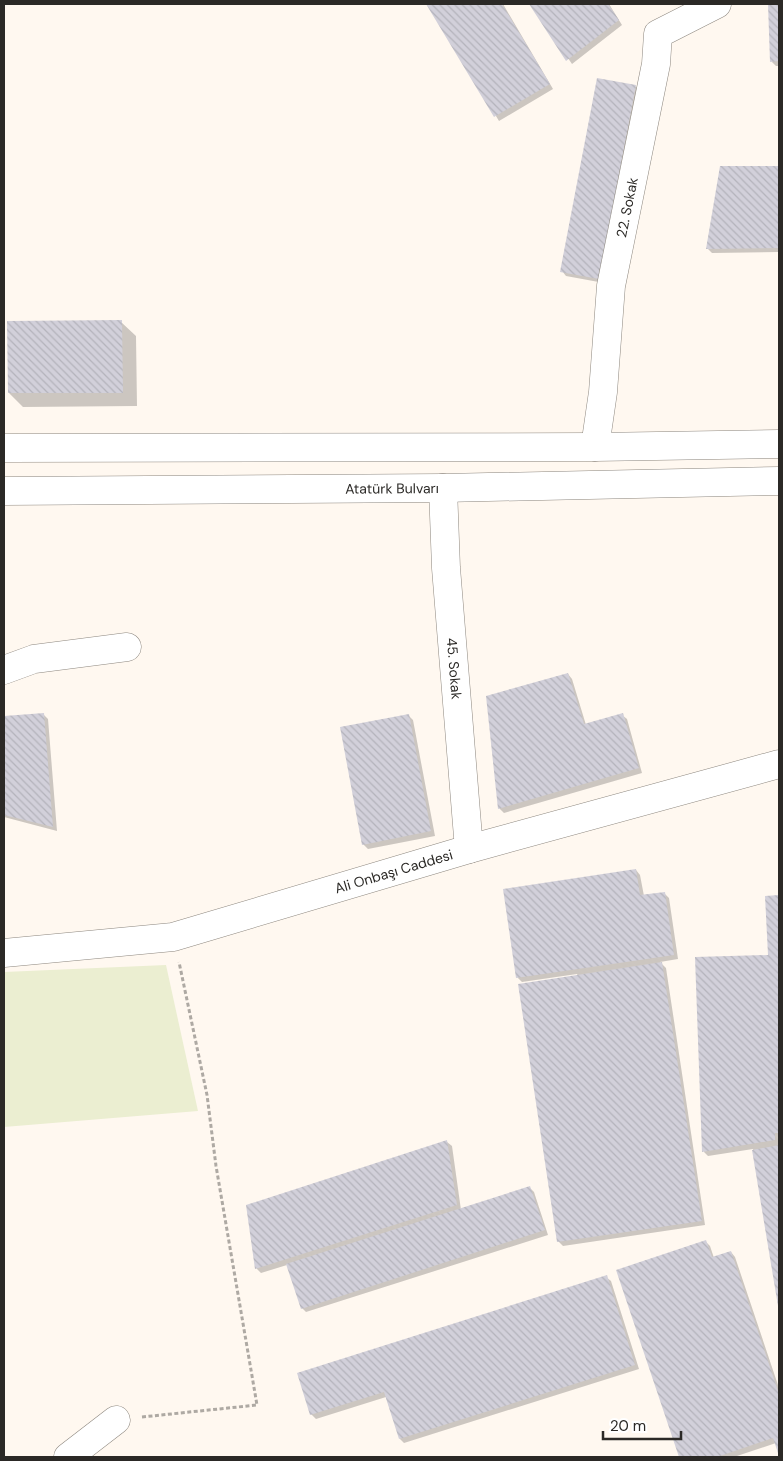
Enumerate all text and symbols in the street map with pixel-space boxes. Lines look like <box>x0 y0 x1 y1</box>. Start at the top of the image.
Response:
street label: 22. Sokak <box>612 176 642 239</box>
street label: Atatürk Bulvarı <box>345 479 439 498</box>
street label: 45. Sokak <box>443 637 466 700</box>
street label: Ali Onbaşı Caddesi <box>333 845 455 897</box>
scale bar <box>603 1408 680 1440</box>
text: 20 m <box>610 1416 646 1436</box>

